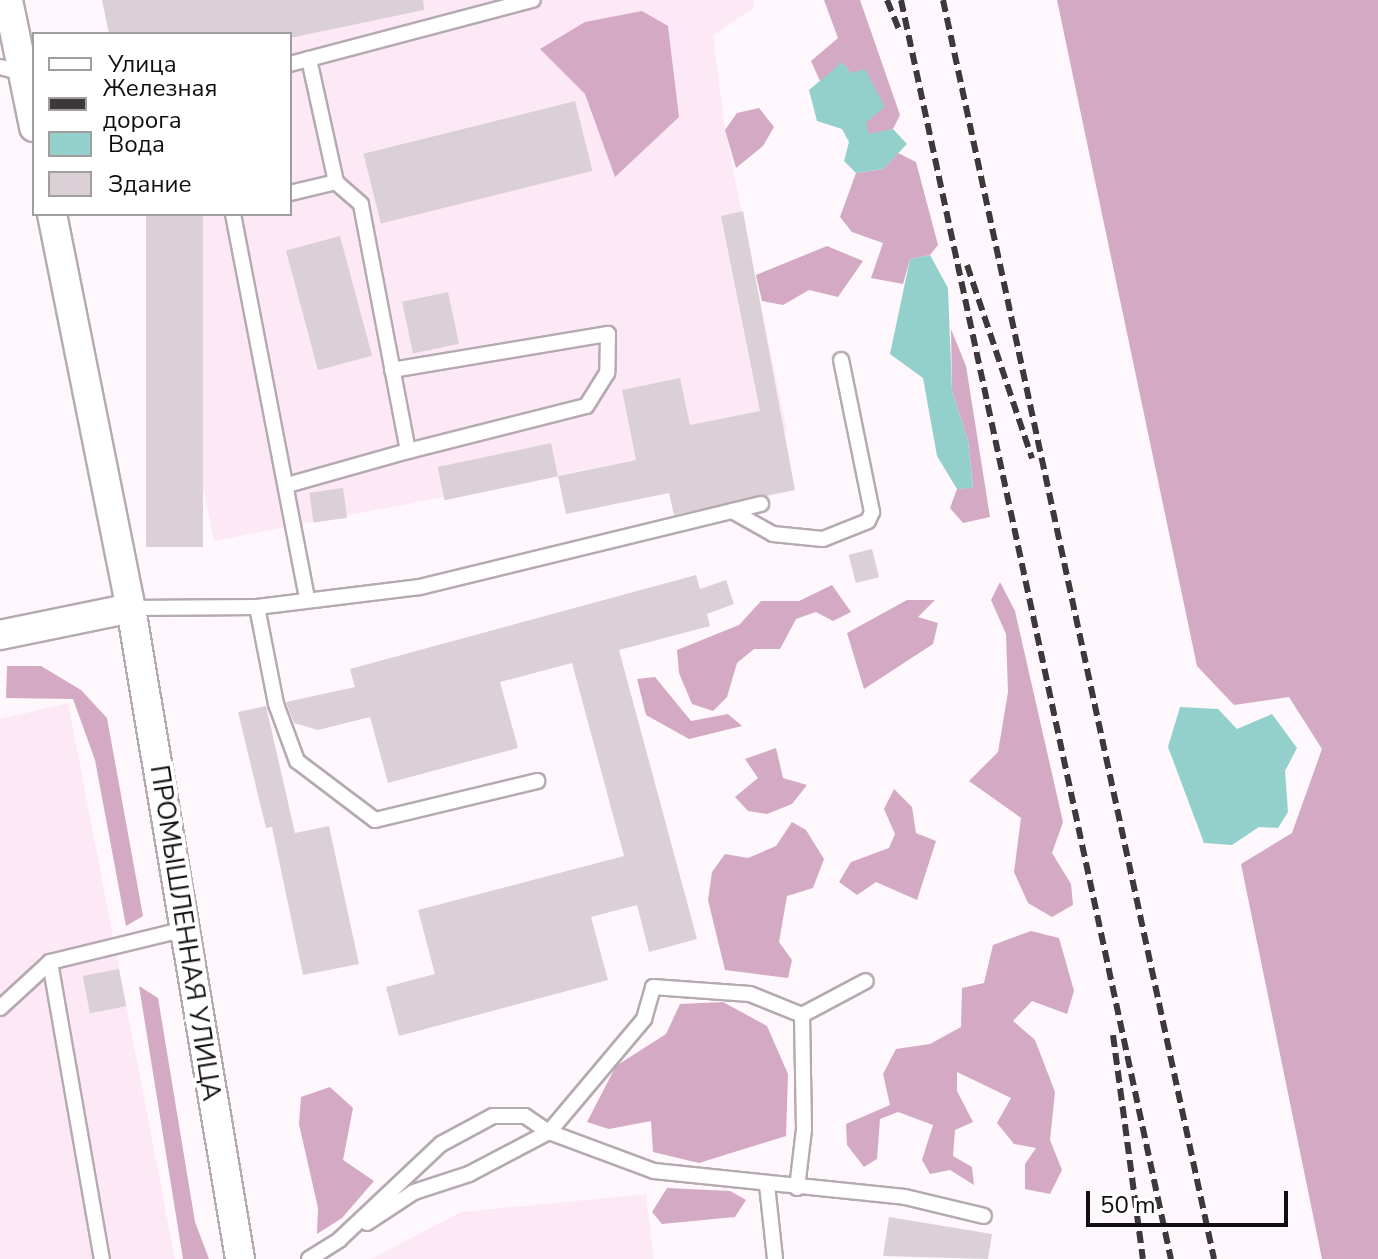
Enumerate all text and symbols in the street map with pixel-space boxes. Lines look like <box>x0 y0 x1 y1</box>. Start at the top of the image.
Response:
legend <box>32 32 292 216</box>
text: Улица <box>108 48 177 80</box>
text: Железная дорога <box>103 72 217 136</box>
text: Вода <box>108 128 165 160</box>
text: Здание <box>108 168 192 200</box>
street label: ПРОМЫШЛЕННАЯ УЛИЦА <box>143 763 227 1103</box>
scale bar <box>1090 1175 1292 1225</box>
text: 50 m <box>1100 1189 1156 1221</box>

